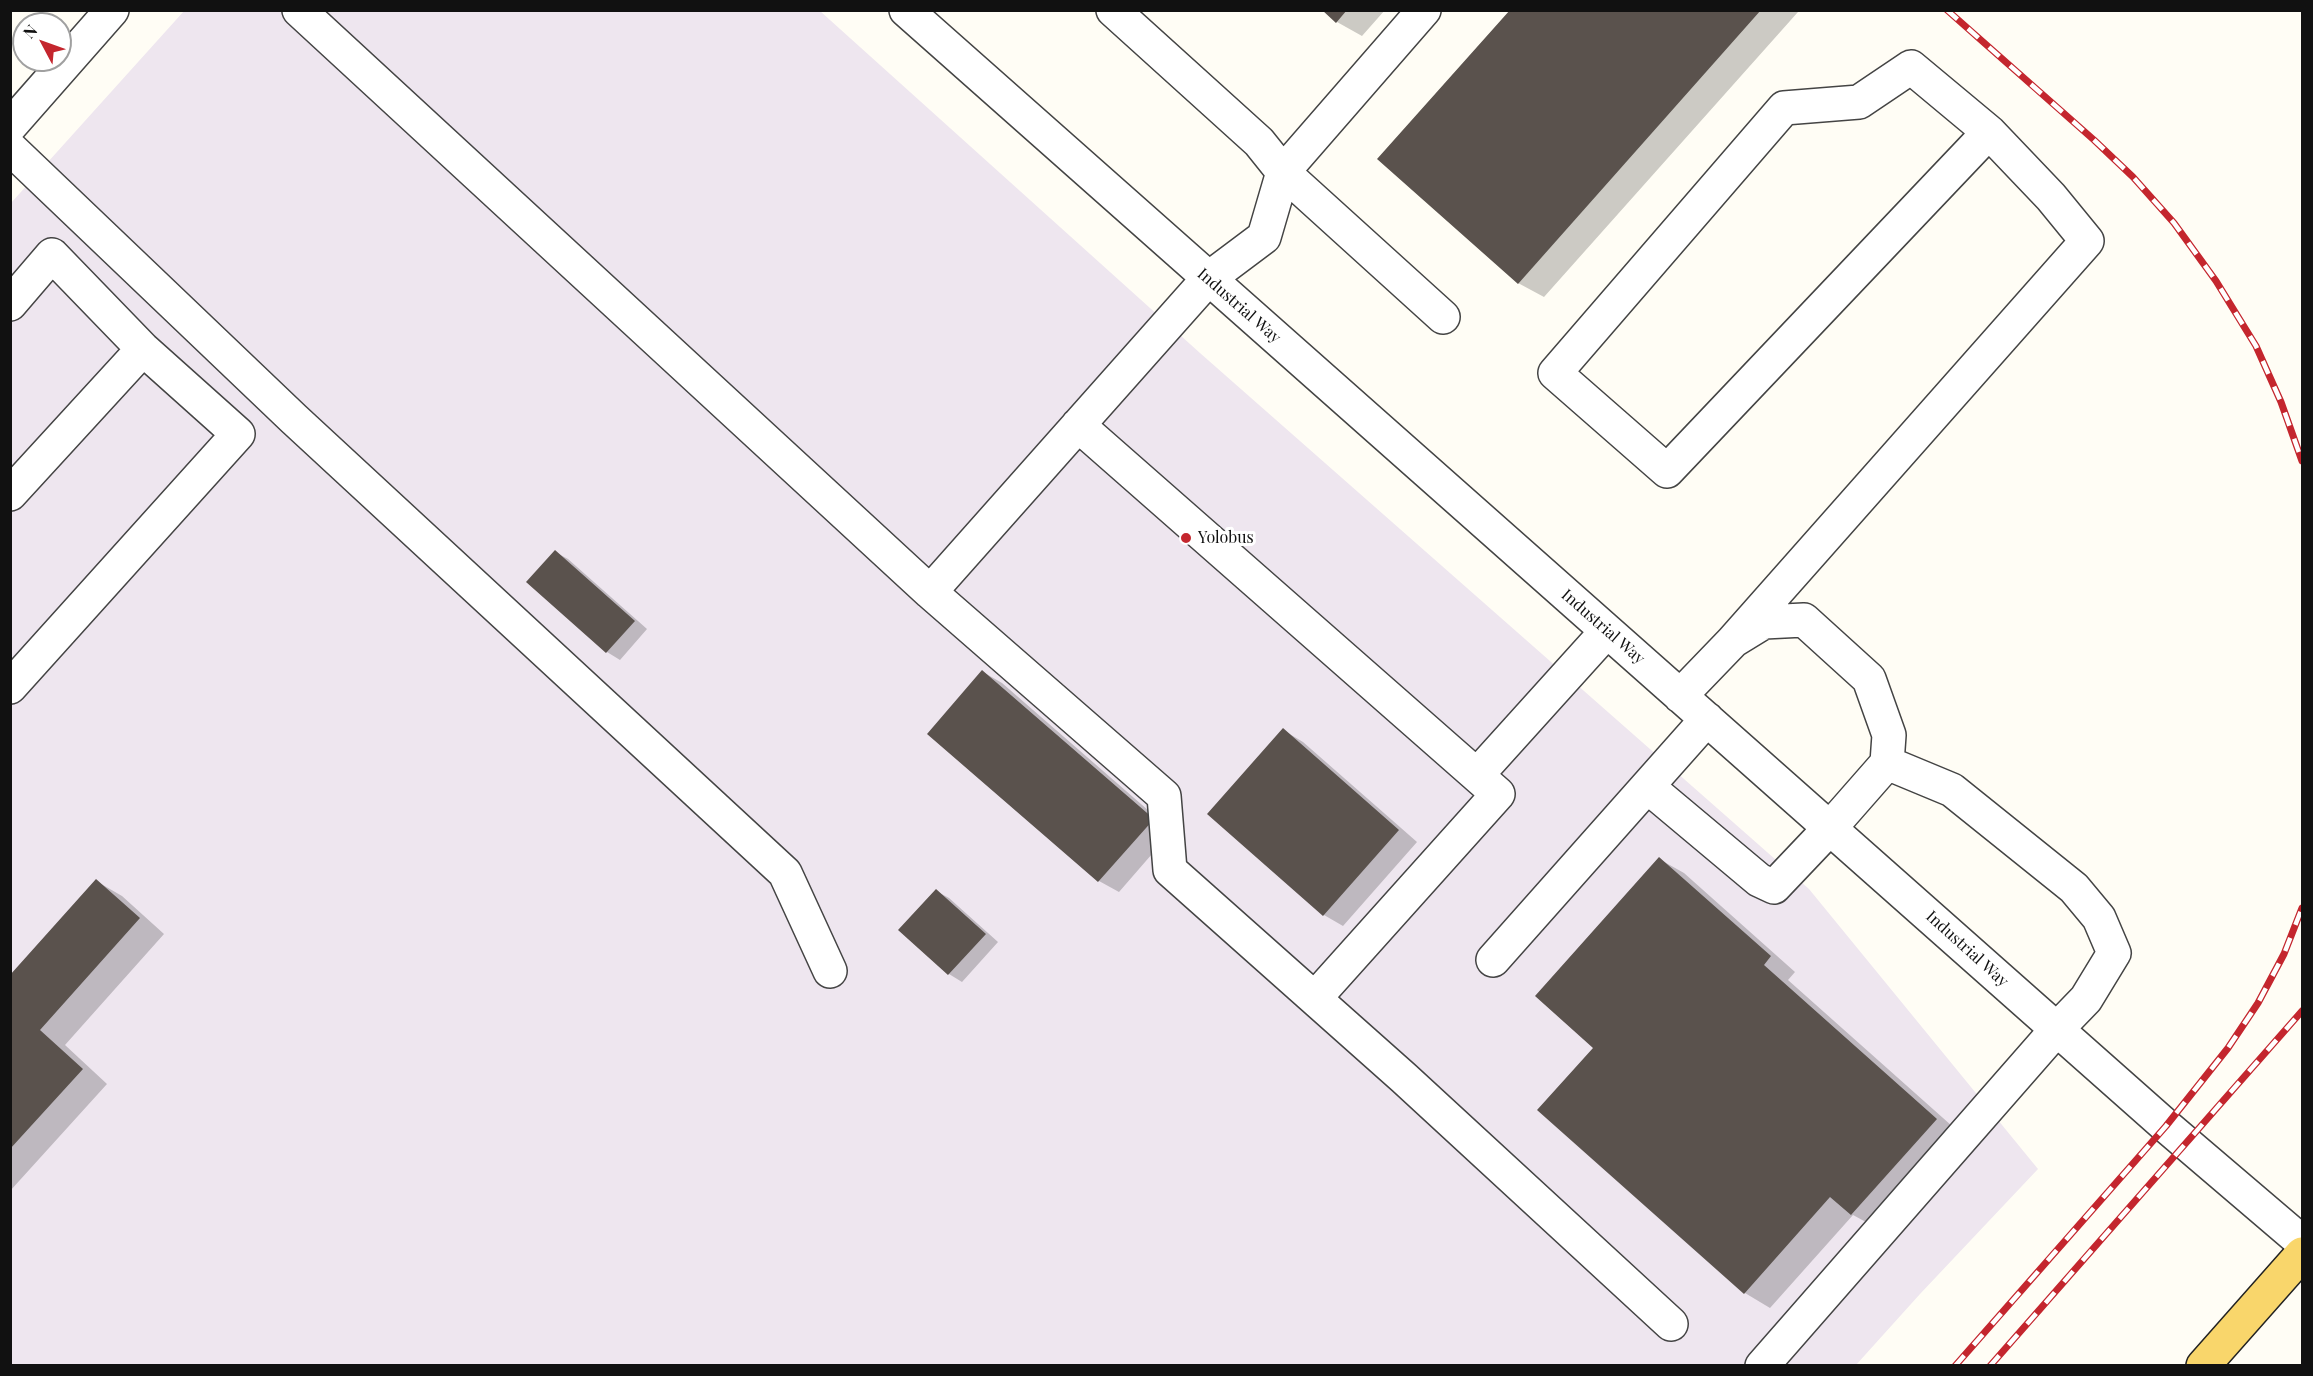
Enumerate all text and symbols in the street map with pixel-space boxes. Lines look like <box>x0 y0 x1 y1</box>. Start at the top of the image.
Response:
north arrow <box>12 12 72 72</box>
text: N <box>18 20 41 42</box>
street label: Industrial Way <box>1193 265 1285 347</box>
place label: Yolobus <box>1198 528 1254 548</box>
marker: Yolobus <box>1179 531 1193 545</box>
street label: Industrial Way <box>1557 586 1649 668</box>
street label: Industrial Way <box>1922 907 2012 991</box>

